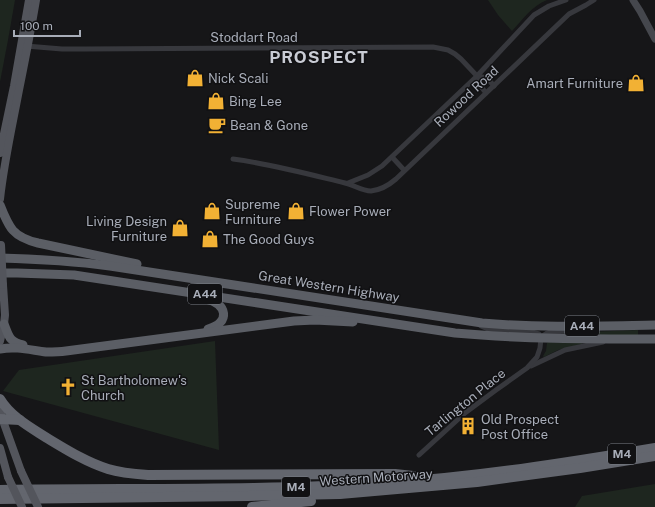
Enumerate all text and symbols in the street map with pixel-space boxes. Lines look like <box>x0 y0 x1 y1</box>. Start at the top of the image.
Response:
scale bar <box>14 12 80 38</box>
text: 100 m <box>20 19 53 33</box>
street label: Stoddart Road <box>210 30 298 45</box>
district label: PROSPECT <box>269 47 369 67</box>
street label: Rowood Road <box>431 63 502 130</box>
shop icon: Nick Scali <box>185 68 205 88</box>
place label: Nick Scali <box>208 71 268 86</box>
shop icon: Amart Furniture <box>626 73 646 93</box>
place label: Amart Furniture <box>526 76 623 91</box>
shop icon: Bing Lee <box>206 91 226 111</box>
place label: Bing Lee <box>229 94 282 109</box>
cafe icon: Bean & Gone <box>207 115 227 135</box>
place label: Bean & Gone <box>230 118 308 133</box>
place label: Supreme Furniture <box>225 197 281 227</box>
shop icon: Supreme Furniture <box>202 201 222 221</box>
shop icon: Flower Power <box>286 201 306 221</box>
place label: Flower Power <box>309 204 391 219</box>
place label: Living Design Furniture <box>86 214 167 244</box>
shop icon: Living Design Furniture <box>170 218 190 238</box>
shop icon: The Good Guys <box>200 229 220 249</box>
place label: The Good Guys <box>223 232 314 247</box>
street label: Great Western Highway <box>257 268 401 305</box>
road number: A44 <box>188 284 222 304</box>
road number: A44 <box>565 316 599 336</box>
street label: Tarlington Place <box>422 366 508 439</box>
place label: St Bartholomew's Church <box>81 373 187 403</box>
church icon: St Bartholomew's Church <box>58 377 78 397</box>
place label: Old Prospect Post Office <box>481 412 559 442</box>
building icon: Old Prospect Post Office <box>458 416 478 436</box>
road number: M4 <box>608 444 636 464</box>
street label: Western Motorway <box>319 466 433 489</box>
road number: M4 <box>282 477 310 497</box>

